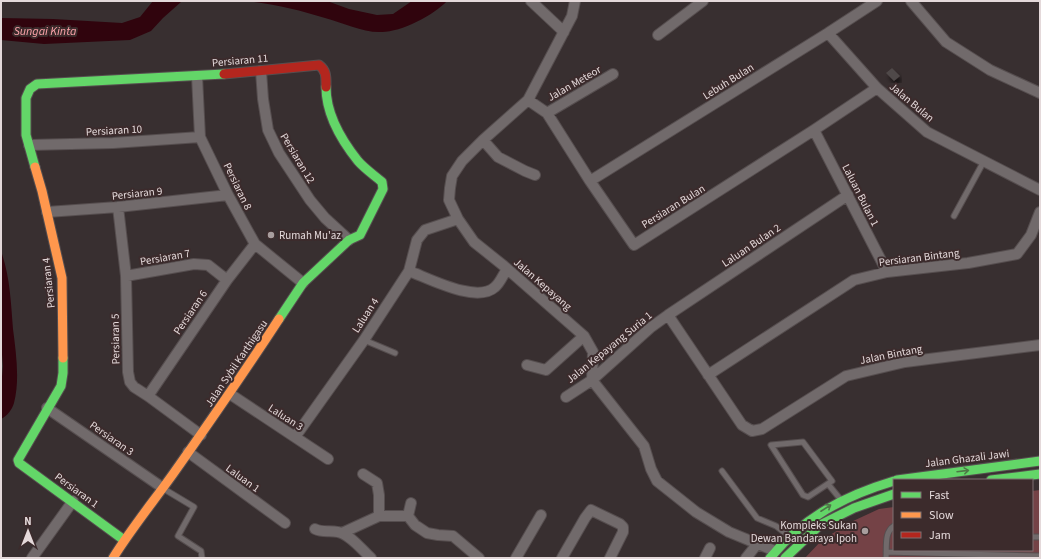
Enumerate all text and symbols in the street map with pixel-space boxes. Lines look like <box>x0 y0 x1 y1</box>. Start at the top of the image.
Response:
water label: Sungai Kinta <box>14 23 77 40</box>
street label: Persiaran 11 <box>211 51 269 70</box>
street label: Lebuh Bulan <box>700 60 757 103</box>
street label: Jalan Meteor <box>545 62 604 105</box>
street label: Jalan Bulan <box>886 79 937 126</box>
street label: Persiaran 10 <box>86 122 143 139</box>
street label: Persiaran 12 <box>277 130 319 186</box>
street label: Persiaran 8 <box>220 160 256 213</box>
street label: Laluan Bulan 1 <box>838 162 883 229</box>
street label: Persiaran Bulan <box>639 181 708 232</box>
street label: Persiaran 9 <box>111 183 163 204</box>
street label: Laluan Bulan 2 <box>719 220 784 271</box>
place label: Rumah Mu'az <box>279 228 341 243</box>
marker: Rumah Mu'az <box>266 230 276 240</box>
street label: Persiaran Bintang <box>878 245 961 270</box>
street label: Persiaran 7 <box>139 246 191 269</box>
street label: Jalan Kepayang <box>510 255 575 314</box>
street label: Persiaran 4 <box>38 256 59 309</box>
street label: Persiaran 6 <box>170 287 211 338</box>
street label: Laluan 4 <box>349 294 383 336</box>
street label: Jalan Kepayang Suria 1 <box>563 308 655 387</box>
street label: Persiaran 5 <box>108 313 123 365</box>
street label: Jalan Sybil Karthigasu <box>202 317 271 410</box>
street label: Jalan Bintang <box>859 341 924 368</box>
street label: Laluan 3 <box>265 401 306 434</box>
street label: Persiaran 3 <box>87 418 137 459</box>
street label: Jalan Ghazali Jawi <box>924 446 1010 471</box>
street label: Laluan 1 <box>223 461 263 496</box>
one-way arrow <box>956 467 969 474</box>
street label: Persiaran 1 <box>52 469 102 511</box>
legend <box>893 479 1033 551</box>
text: Fast <box>929 487 949 504</box>
one-way arrow <box>821 504 832 512</box>
text: Slow <box>929 507 954 524</box>
north arrow <box>8 511 48 551</box>
text: N <box>24 514 32 529</box>
place label: Kompleks Sukan Dewan Bandaraya Ipoh <box>751 518 857 546</box>
marker: Kompleks Sukan Dewan Bandaraya Ipoh <box>860 526 870 536</box>
text: Jam <box>929 527 951 544</box>

